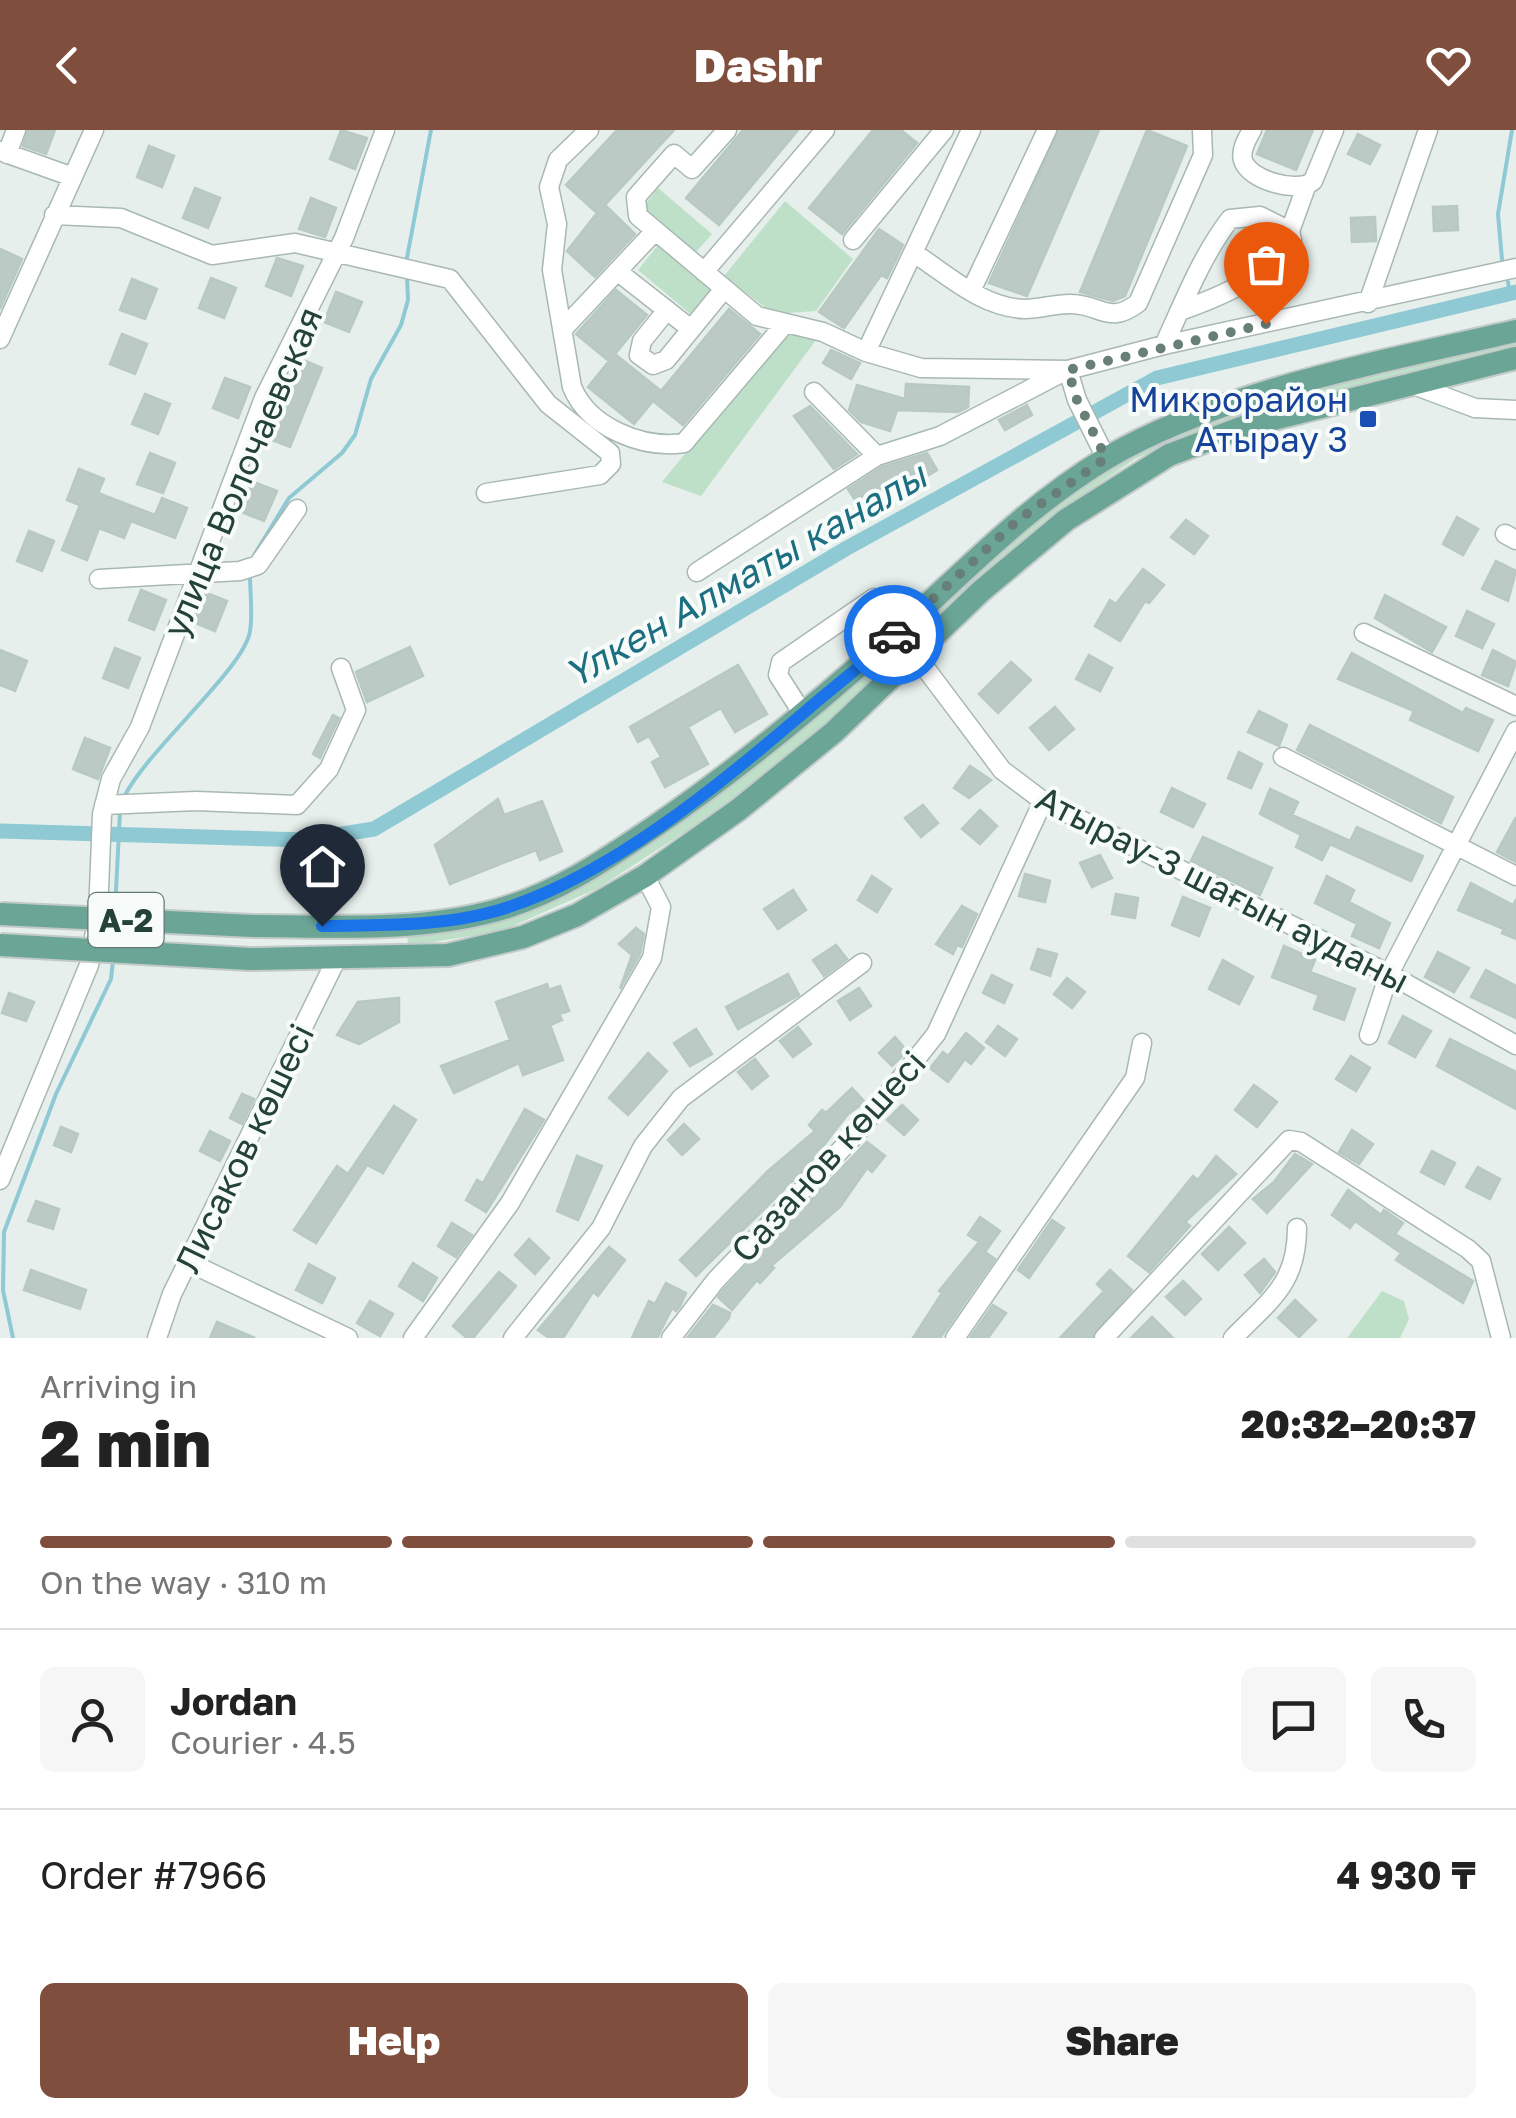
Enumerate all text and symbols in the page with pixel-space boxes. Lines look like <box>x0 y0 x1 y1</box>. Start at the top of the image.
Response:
icon: back <box>40 38 95 93</box>
text: Dashr <box>694 38 822 92</box>
icon: heart <box>1421 38 1476 93</box>
pin <box>1224 222 1309 325</box>
icon: bag <box>1239 237 1294 292</box>
street label: улица Волочаевская <box>153 301 331 643</box>
place label: Микрорайон Атырау 3 <box>1129 378 1348 460</box>
marker: Микрорайон Атырау 3 <box>1357 408 1379 430</box>
water label: Үлкен Алматы каналы <box>556 451 936 696</box>
courier <box>844 585 944 685</box>
icon: car <box>867 608 922 663</box>
street label: Атырау-3 шағын ауданы <box>1029 777 1417 1001</box>
pin <box>280 824 365 927</box>
icon: home <box>295 839 350 894</box>
road number: A-2 <box>88 893 164 947</box>
street label: Лисаков көшесі <box>166 1017 322 1279</box>
street label: Сазанов көшесі <box>722 1042 934 1270</box>
text: Arriving in <box>40 1367 197 1405</box>
text: 20:32–20:37 <box>1241 1401 1476 1446</box>
text: 2 min <box>40 1403 211 1481</box>
text: On the way · 310 m <box>40 1563 327 1601</box>
button: person <box>40 1667 145 1772</box>
button: chat <box>1241 1667 1346 1772</box>
button: phone <box>1371 1667 1476 1772</box>
text: Jordan <box>170 1678 297 1723</box>
text: Courier · 4.5 <box>170 1723 356 1761</box>
text: Order #7966 <box>40 1852 267 1897</box>
text: 4 930 ₸ <box>1337 1852 1476 1897</box>
button: Help <box>40 1983 748 2098</box>
button: Share <box>768 1983 1476 2098</box>

